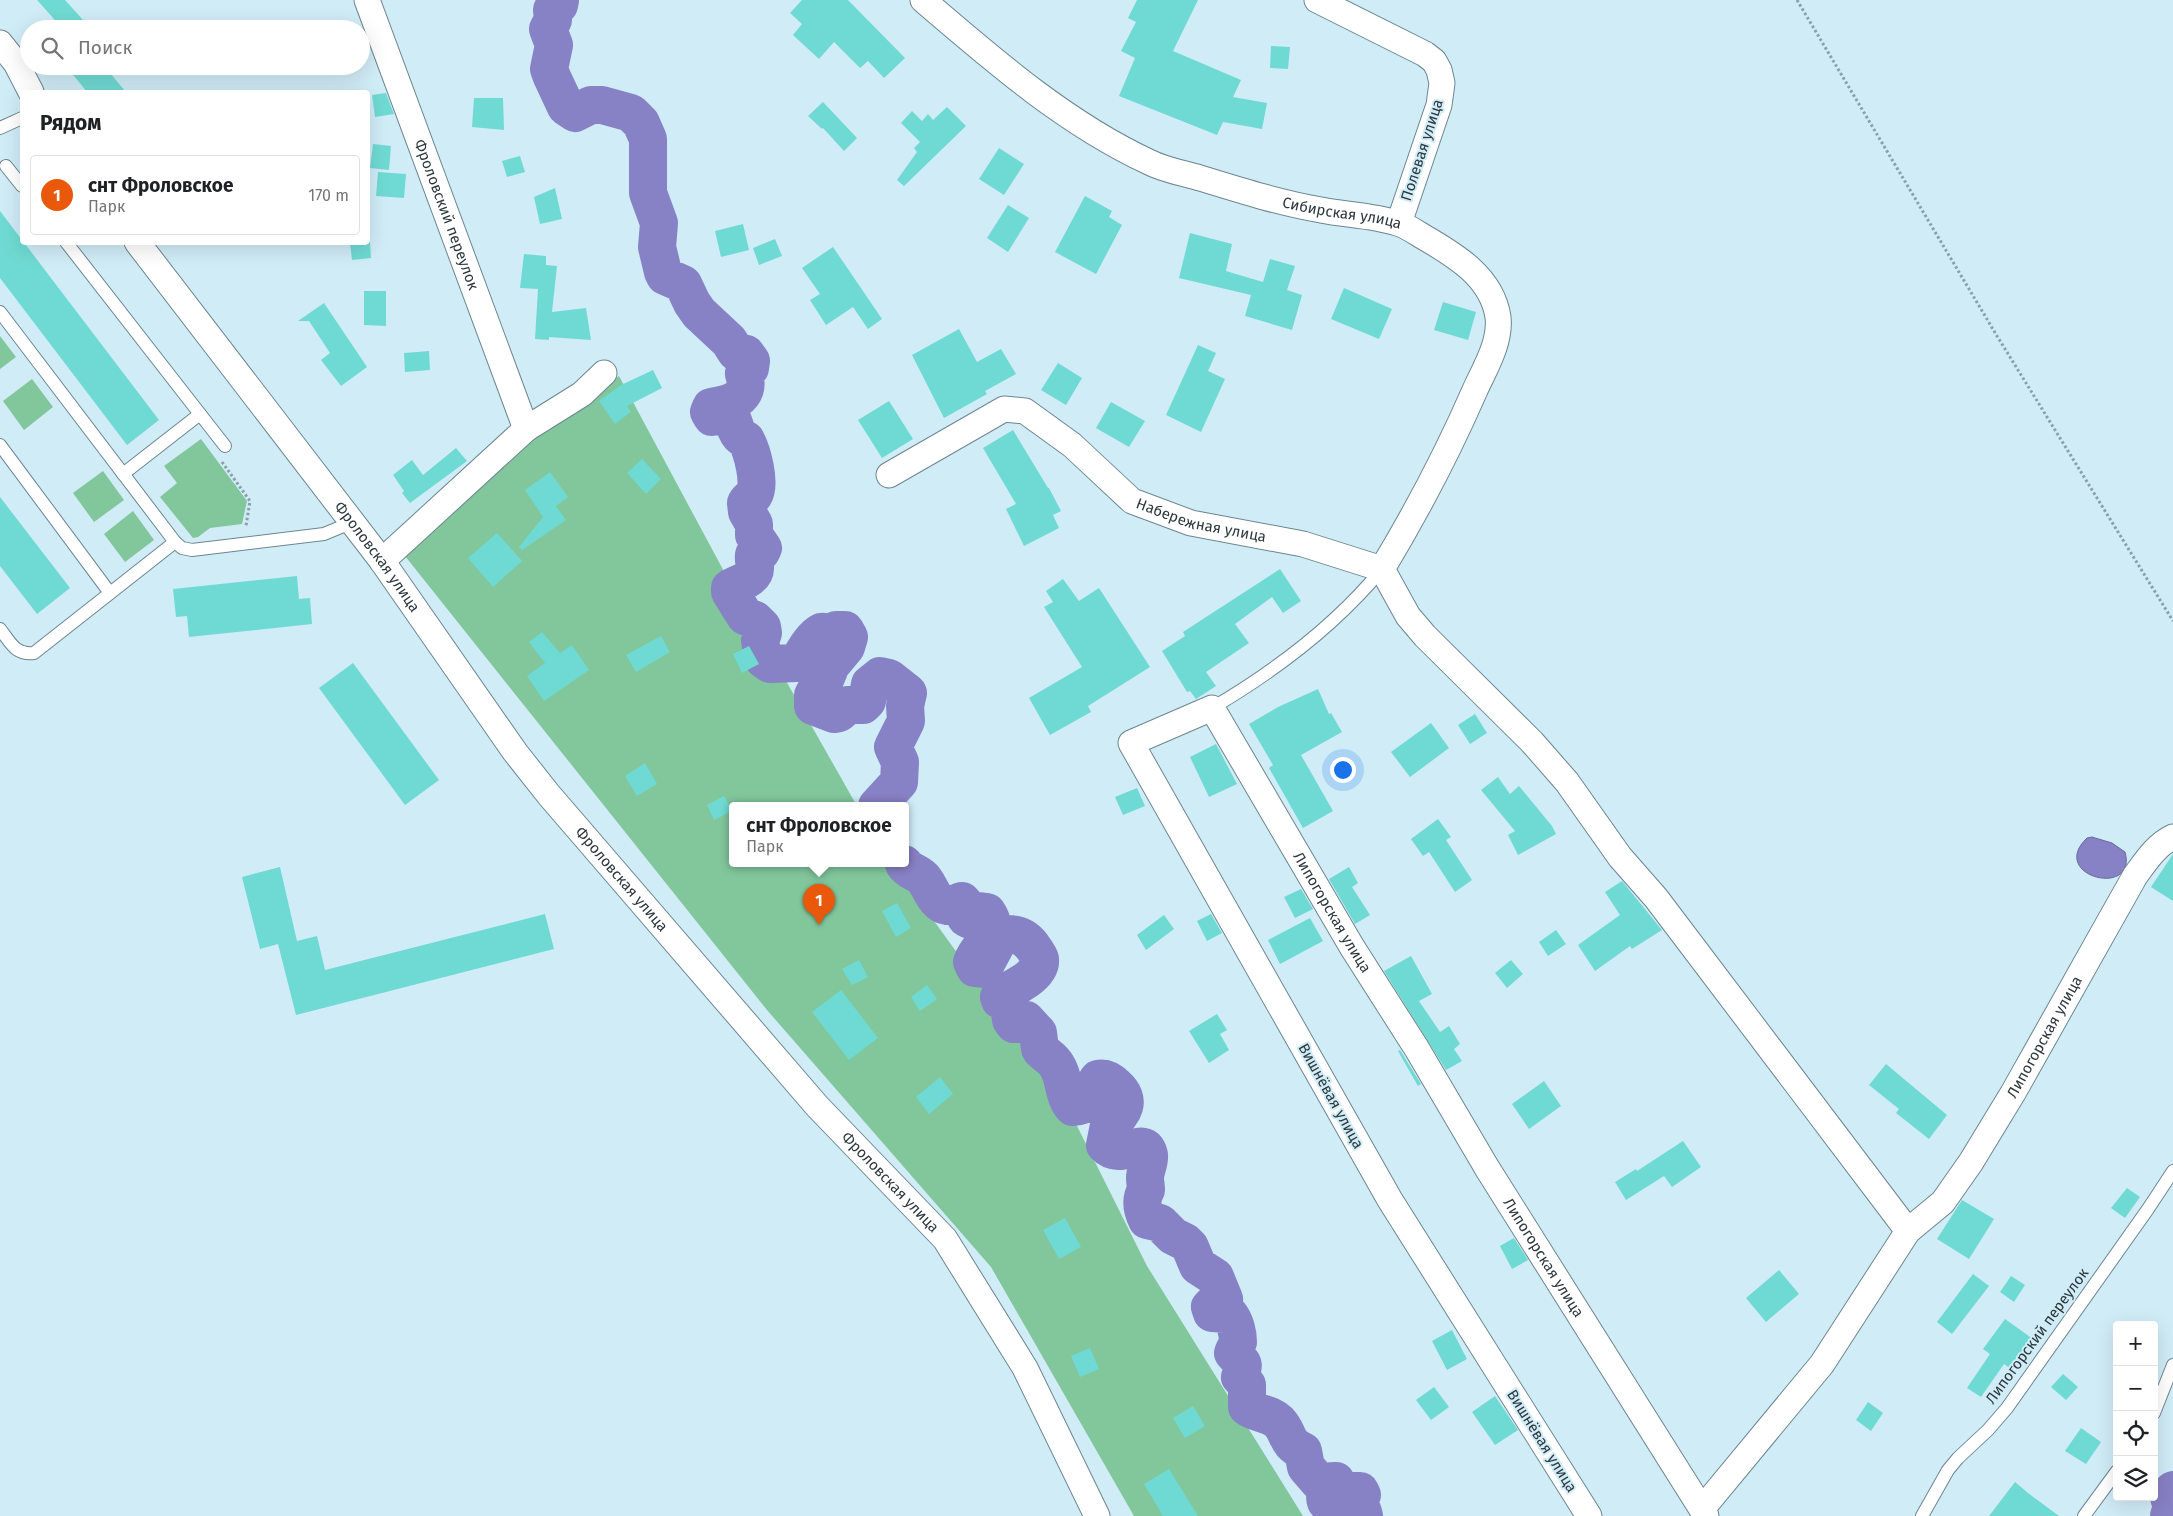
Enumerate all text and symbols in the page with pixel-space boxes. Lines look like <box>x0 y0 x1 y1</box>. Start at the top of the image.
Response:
search box <box>20 20 370 75</box>
icon: search <box>38 34 66 62</box>
text: Поиск <box>78 36 132 59</box>
street label: Полевая улица <box>1397 97 1447 203</box>
text: Рядом <box>40 110 101 136</box>
street label: Фроловский переулок <box>410 137 483 293</box>
text: снт Фроловское <box>88 174 233 197</box>
text: 1 <box>53 186 61 205</box>
text: 170 m <box>308 186 349 205</box>
street label: Сибирская улица <box>1281 193 1404 233</box>
text: Парк <box>88 197 125 216</box>
street label: Набережная улица <box>1134 494 1268 546</box>
street label: Фроловская улица <box>331 498 424 615</box>
your location <box>1330 757 1356 783</box>
popup <box>729 802 909 867</box>
text: снт Фроловское <box>746 814 892 837</box>
street label: Фроловская улица <box>571 823 672 935</box>
text: Парк <box>746 837 784 856</box>
street label: Липогорская улица <box>1289 849 1375 976</box>
pin: 1 <box>803 884 835 925</box>
street label: Липогорская улица <box>2003 973 2086 1101</box>
street label: Вишнёвая улица <box>1295 1040 1367 1152</box>
street label: Фроловская улица <box>838 1128 943 1236</box>
street label: Липогорская улица <box>1499 1195 1588 1321</box>
street label: Липогорский переулок <box>1982 1264 2092 1407</box>
map controls <box>2113 1321 2158 1501</box>
button: + <box>2113 1321 2158 1366</box>
button: − <box>2113 1366 2158 1411</box>
street label: Вишнёвая улица <box>1503 1386 1581 1496</box>
button: locate <box>2113 1411 2158 1456</box>
button: layers <box>2113 1456 2158 1501</box>

